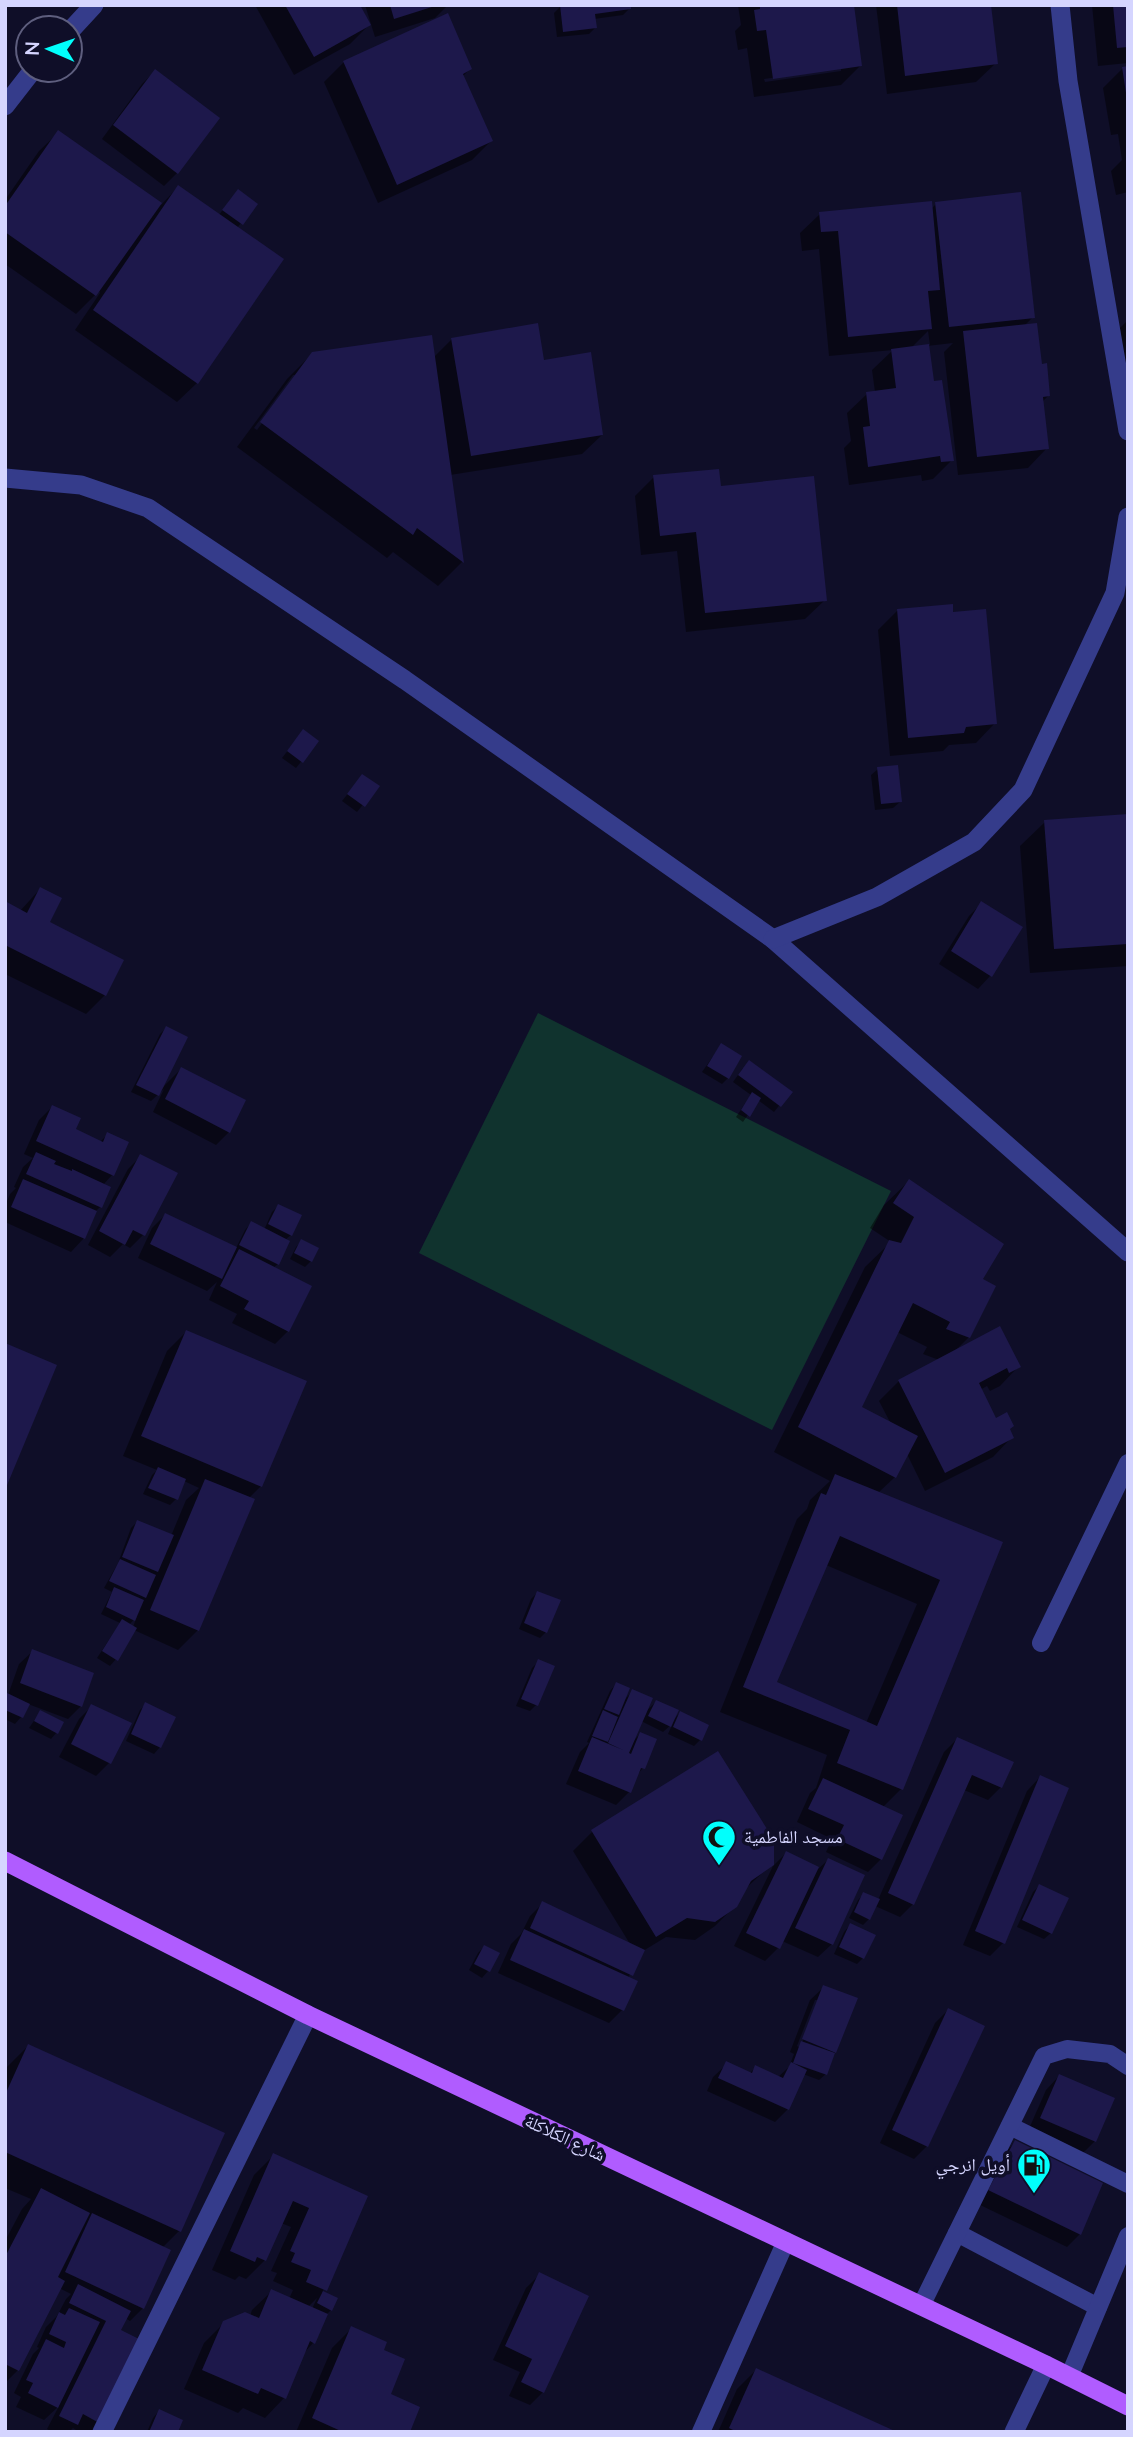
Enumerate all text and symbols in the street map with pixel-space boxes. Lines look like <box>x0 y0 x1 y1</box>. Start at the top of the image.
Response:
north arrow <box>14 14 84 84</box>
text: N <box>20 41 43 56</box>
mosque icon: مسجد الفاطمية <box>700 1818 738 1867</box>
place label: مسجد الفاطمية <box>744 1825 843 1847</box>
street label: شارع الكلاكلة <box>521 2109 609 2166</box>
fuel station icon: أويل انرجي <box>1015 2146 1053 2195</box>
place label: أويل انرجي <box>936 2153 1010 2180</box>

